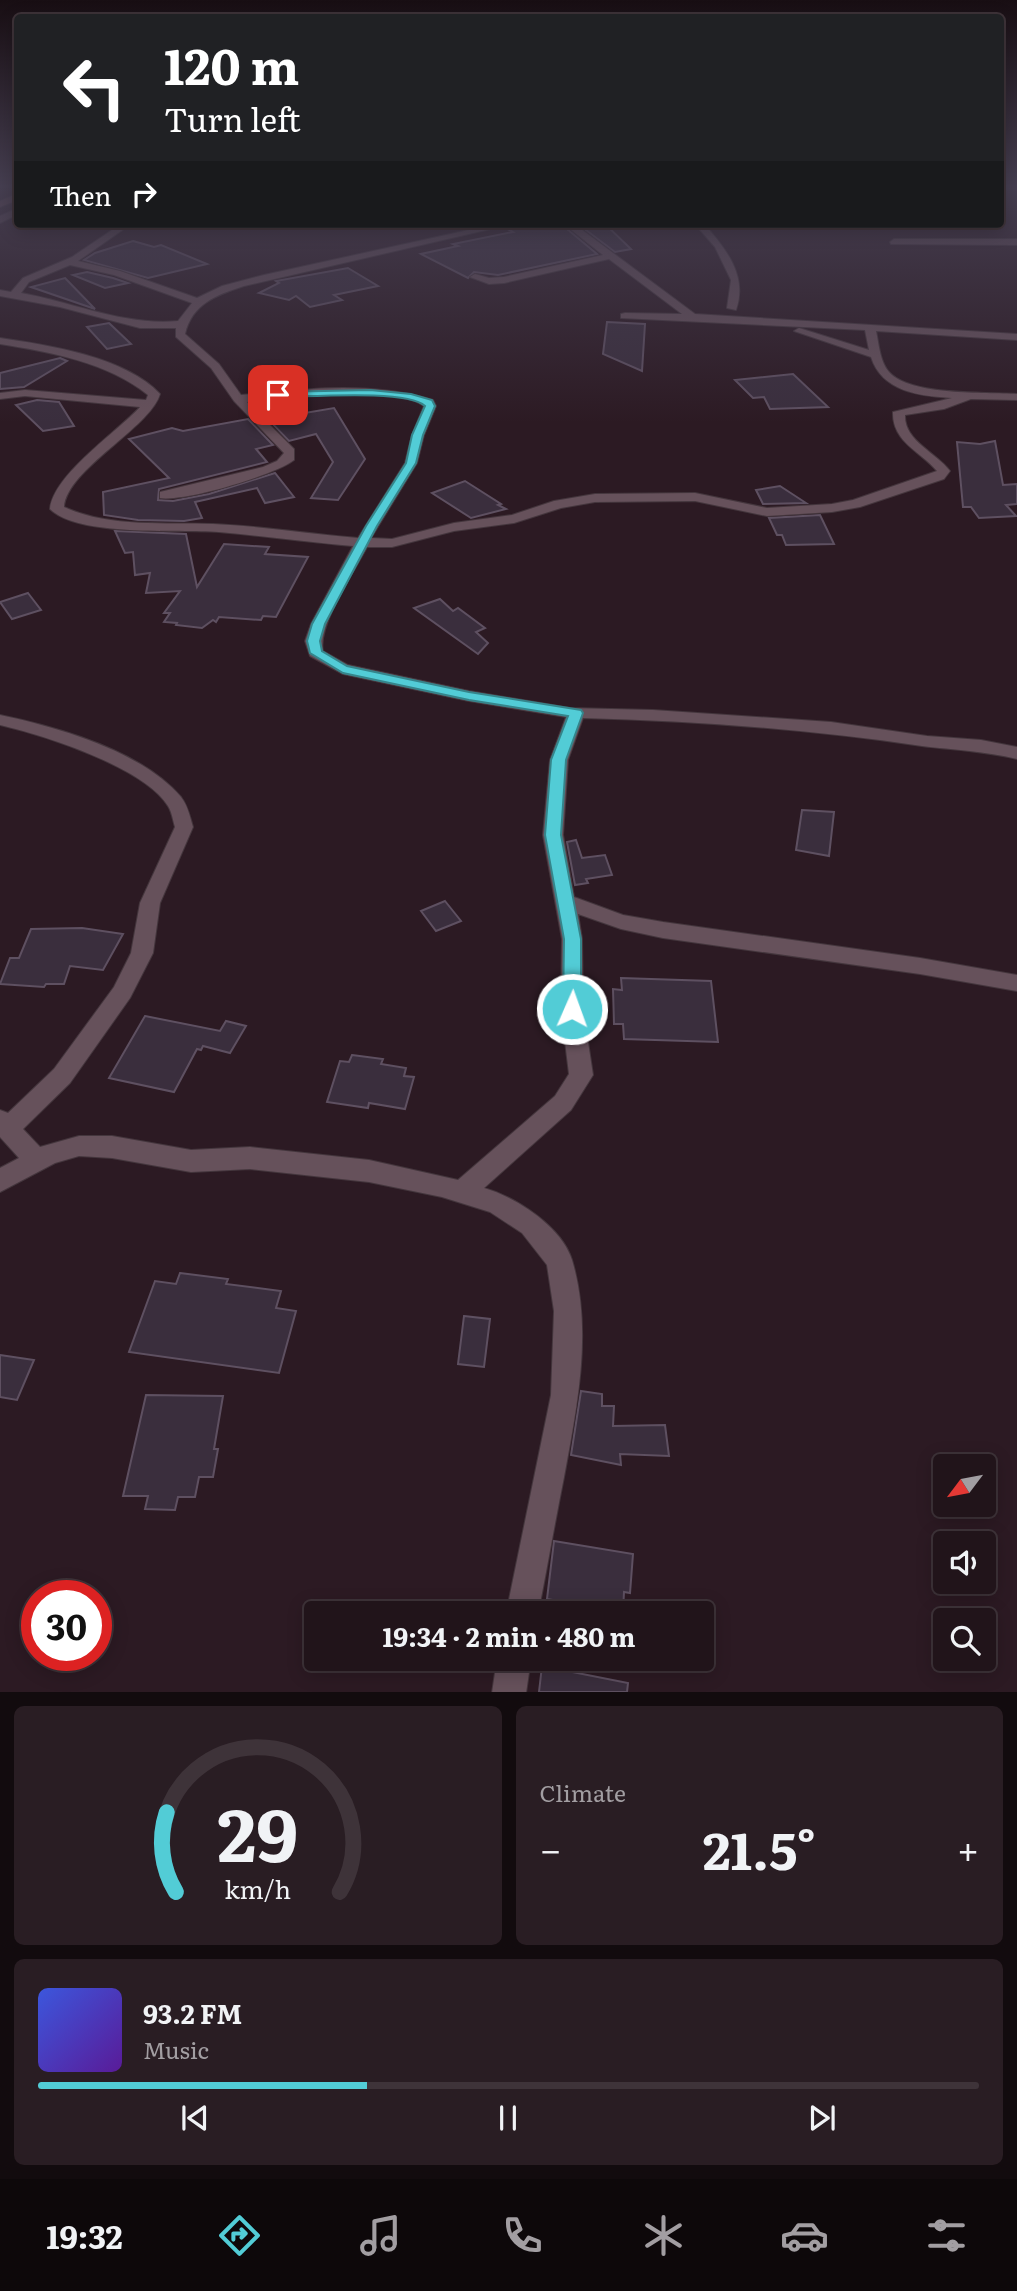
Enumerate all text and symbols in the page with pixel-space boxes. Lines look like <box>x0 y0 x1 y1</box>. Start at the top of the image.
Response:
text: 120 m <box>164 27 299 100</box>
icon: left <box>49 42 140 133</box>
text: Turn left <box>164 94 301 142</box>
text: Then <box>49 175 111 214</box>
icon: right <box>125 175 163 213</box>
pin <box>248 365 308 425</box>
icon: arrive <box>259 376 297 414</box>
position arrow <box>535 972 609 1046</box>
north arrow <box>933 1454 996 1517</box>
map controls <box>933 1454 996 1671</box>
button: sound <box>933 1531 996 1594</box>
speed limit sign: 30 <box>21 1580 112 1671</box>
button: search <box>933 1608 996 1671</box>
text: 19:34 · 2 min · 480 m <box>383 1616 635 1655</box>
text: Climate <box>540 1775 626 1809</box>
text: 29 <box>217 1776 298 1884</box>
text: 21.5° <box>703 1809 816 1886</box>
text: − <box>540 1819 562 1876</box>
text: + <box>957 1819 979 1876</box>
text: km/h <box>224 1869 291 1906</box>
text: 93.2 FM <box>143 1993 242 2032</box>
text: Music <box>143 2032 209 2066</box>
icon: previous <box>176 2099 214 2137</box>
icon: pause <box>489 2099 527 2137</box>
icon: next <box>803 2099 841 2137</box>
text: 19:32 <box>46 2211 123 2259</box>
icon: directions <box>215 2211 264 2260</box>
icon: music <box>356 2211 405 2260</box>
icon: phone <box>498 2211 547 2260</box>
icon: climate <box>639 2211 688 2260</box>
icon: car <box>780 2211 829 2260</box>
icon: filters <box>922 2211 971 2260</box>

